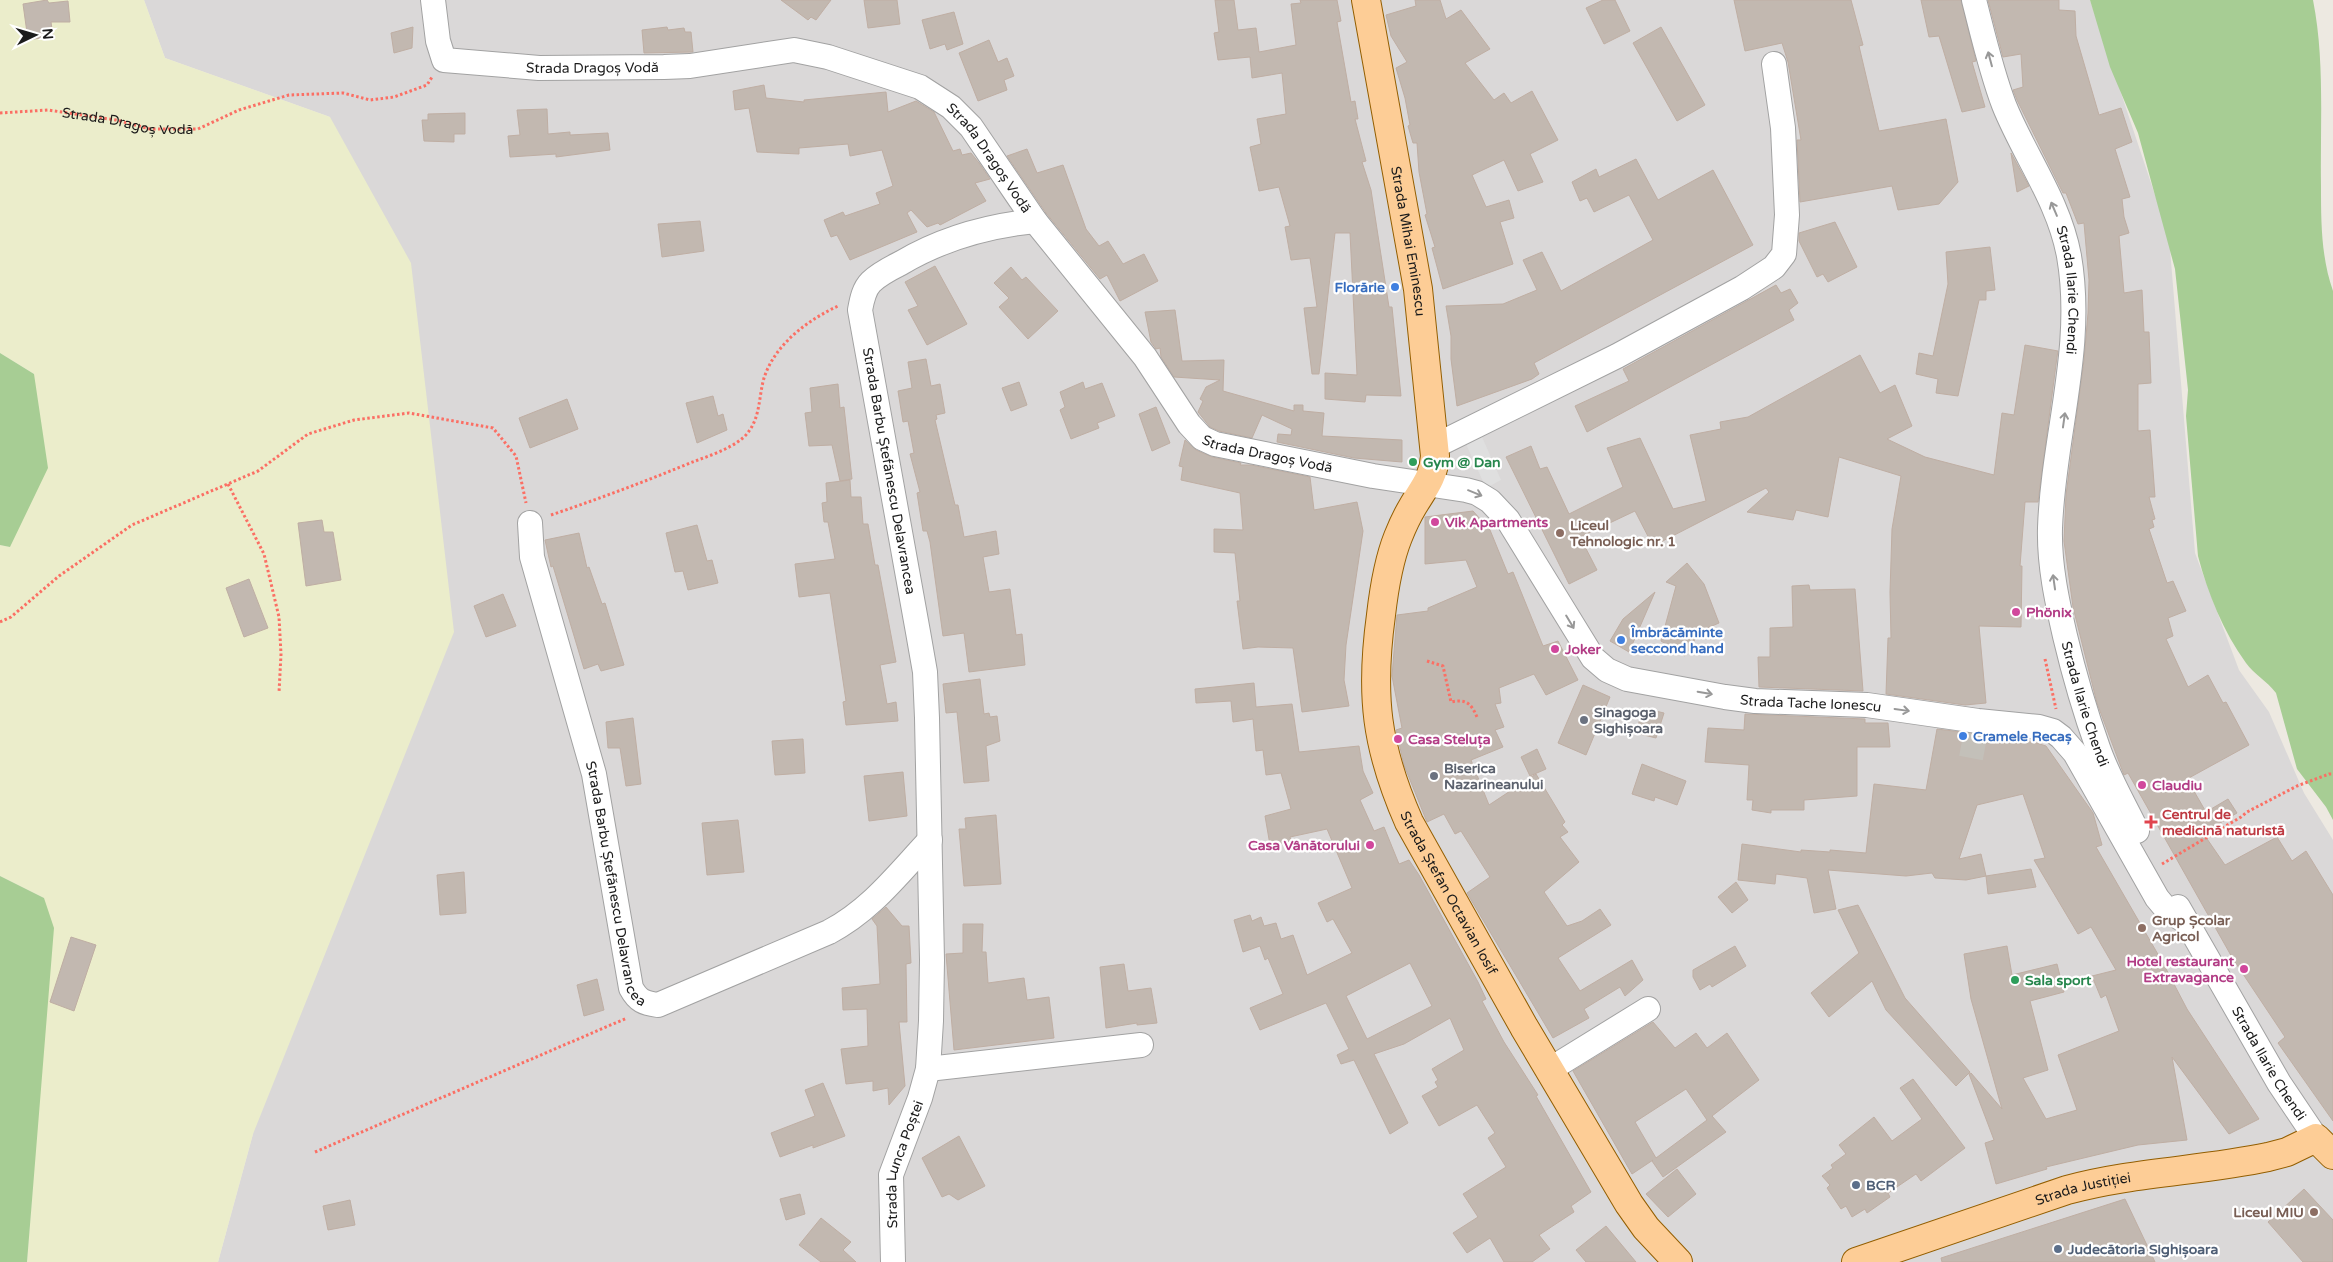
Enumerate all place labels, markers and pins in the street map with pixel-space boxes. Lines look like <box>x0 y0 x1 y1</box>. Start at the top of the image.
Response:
place label: Florărie <box>1335 279 1385 296</box>
marker: Florărie <box>1389 281 1401 293</box>
place label: Gym @ Dan <box>1423 454 1501 471</box>
marker: Gym @ Dan <box>1407 456 1419 468</box>
place label: Vik Apartments <box>1445 514 1549 531</box>
marker: Vik Apartments <box>1429 516 1441 528</box>
place label: Liceul Tehnologic nr. 1 <box>1569 517 1676 550</box>
marker: Liceul Tehnologic nr. 1 <box>1554 527 1566 539</box>
place label: Phönix <box>2026 604 2072 621</box>
marker: Phönix <box>2010 606 2022 618</box>
place label: Îmbrăcăminte seccond hand <box>1630 624 1724 657</box>
marker: Îmbrăcăminte seccond hand <box>1615 634 1627 646</box>
place label: Joker <box>1564 641 1601 658</box>
marker: Joker <box>1549 643 1561 655</box>
place label: Sinagoga Sighișoara <box>1594 704 1663 737</box>
marker: Sinagoga Sighișoara <box>1578 714 1590 726</box>
place label: Cramele Recaș <box>1973 728 2072 745</box>
marker: Cramele Recaș <box>1957 730 1969 742</box>
place label: Casa Steluța <box>1408 731 1491 749</box>
marker: Casa Steluța <box>1392 733 1404 745</box>
place label: Biserica Nazarineanului <box>1444 760 1544 793</box>
marker: Biserica Nazarineanului <box>1428 770 1440 782</box>
place label: Claudiu <box>2152 777 2202 794</box>
marker: Claudiu <box>2136 779 2148 791</box>
place label: Centrul de medicină naturistă <box>2162 806 2285 839</box>
marker: Centrul de medicină naturistă <box>2144 815 2158 829</box>
place label: Casa Vânătorului <box>1248 837 1360 854</box>
marker: Casa Vânătorului <box>1364 839 1376 851</box>
place label: Grup Școlar Agricol <box>2152 912 2231 945</box>
marker: Grup Școlar Agricol <box>2136 922 2148 934</box>
place label: Hotel restaurant Extravagance <box>2127 953 2235 986</box>
marker: Hotel restaurant Extravagance <box>2238 963 2250 975</box>
place label: Sala sport <box>2025 972 2092 989</box>
marker: Sala sport <box>2009 974 2021 986</box>
place label: BCR <box>1866 1177 1895 1194</box>
marker: BCR <box>1850 1179 1862 1191</box>
place label: Liceul MIU <box>2233 1204 2304 1221</box>
marker: Liceul MIU <box>2308 1206 2320 1218</box>
place label: Judecătoria Sighișoara <box>2067 1241 2218 1258</box>
marker: Judecătoria Sighișoara <box>2052 1243 2064 1255</box>

